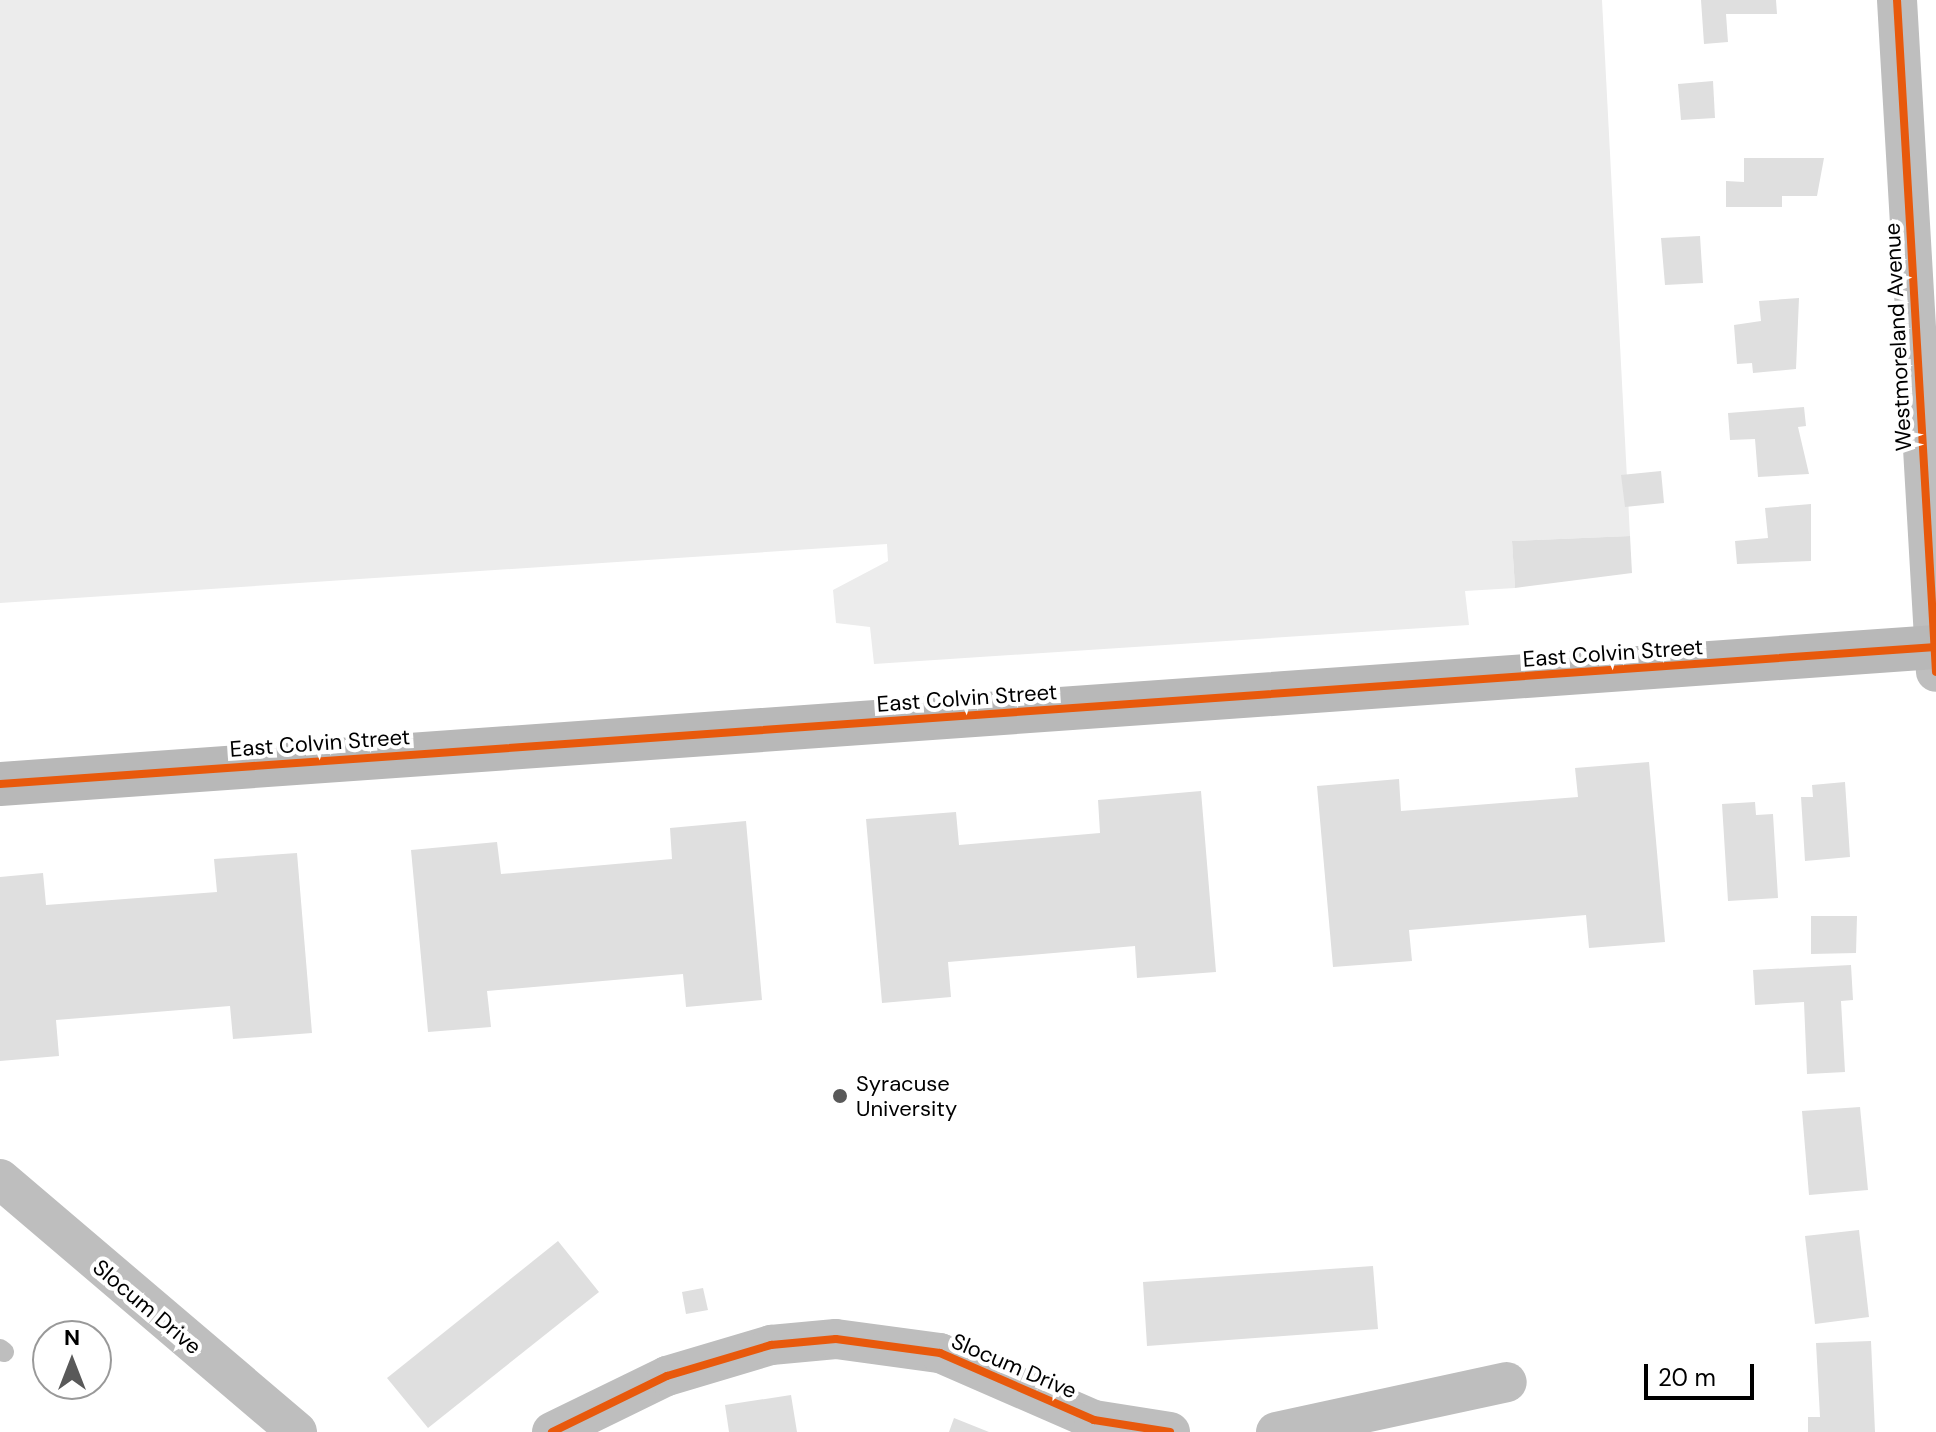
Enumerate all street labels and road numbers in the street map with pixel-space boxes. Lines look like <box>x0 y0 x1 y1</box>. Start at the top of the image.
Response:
street label: Westmoreland Avenue <box>1879 222 1917 452</box>
street label: East Colvin Street <box>1522 634 1704 672</box>
street label: East Colvin Street <box>876 679 1058 717</box>
street label: East Colvin Street <box>229 724 411 762</box>
street label: Slocum Drive <box>87 1254 207 1360</box>
street label: Slocum Drive <box>947 1328 1081 1404</box>

